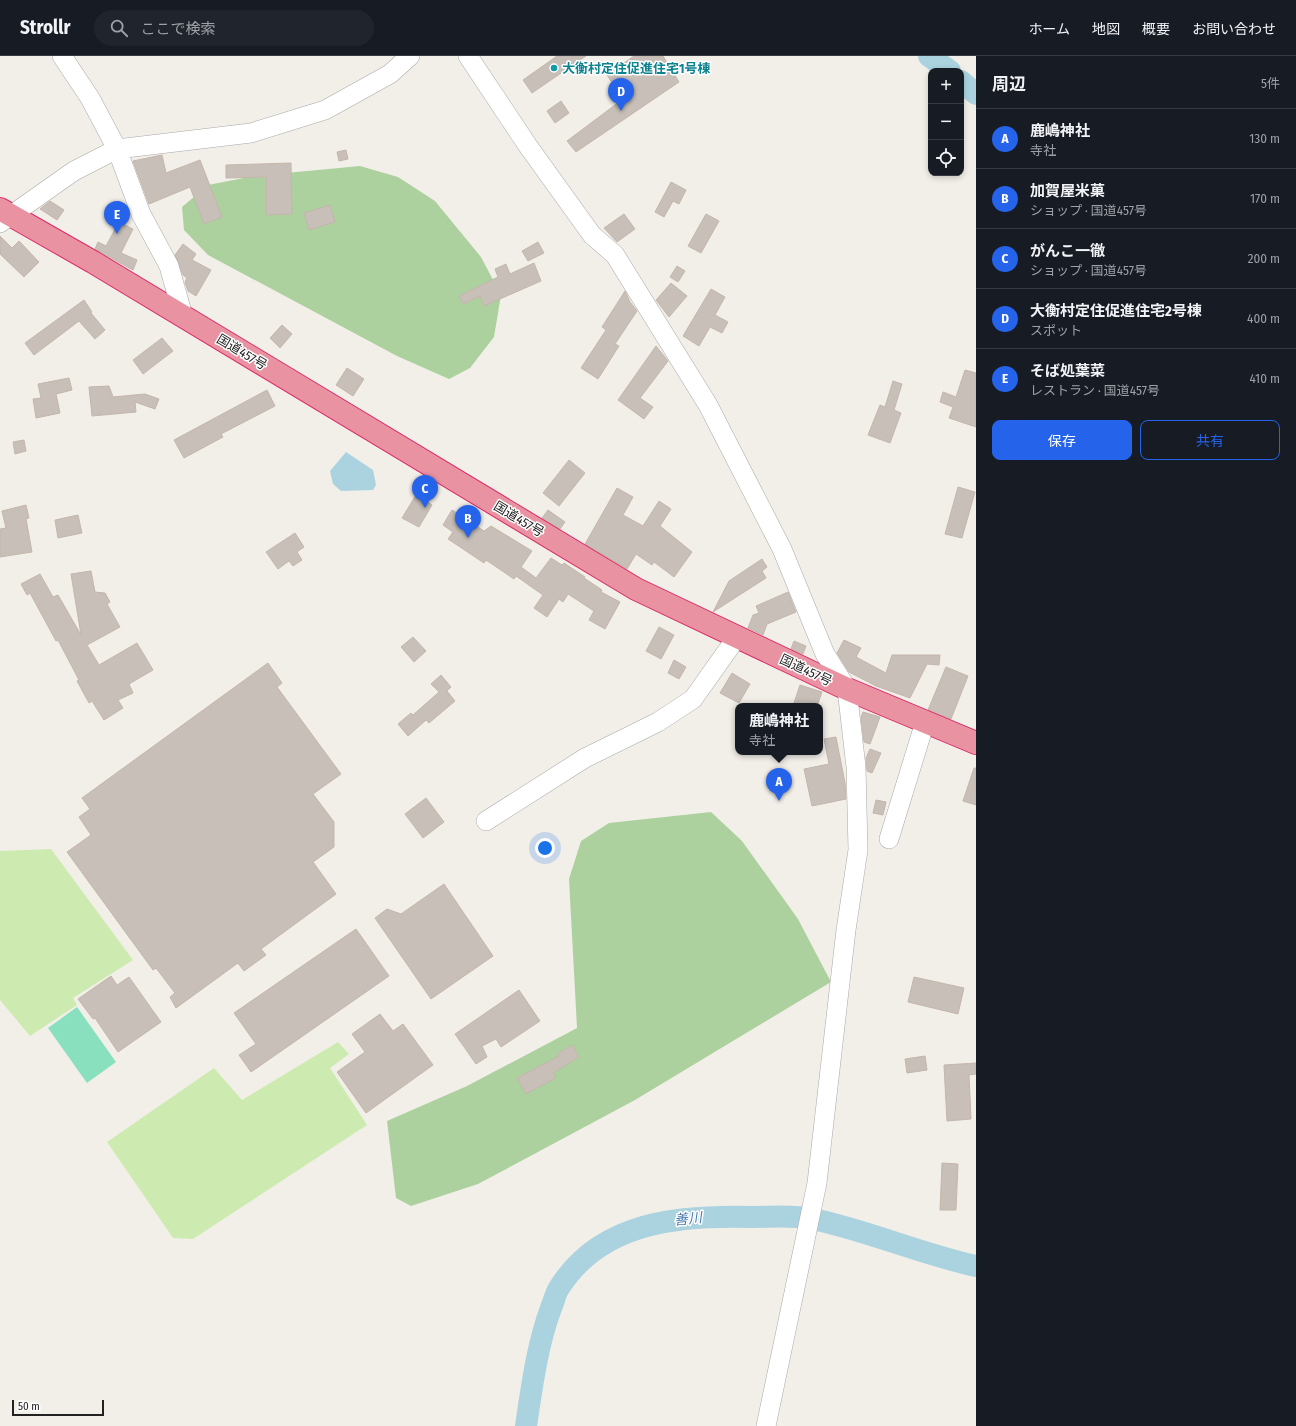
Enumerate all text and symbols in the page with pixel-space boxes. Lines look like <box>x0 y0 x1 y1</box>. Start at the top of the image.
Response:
search box <box>94 10 374 46</box>
text: Strollr <box>20 16 70 39</box>
icon: search <box>108 17 130 39</box>
text: ここで検索 <box>140 20 215 38</box>
text: ホーム <box>1028 21 1070 38</box>
text: 地図 <box>1092 21 1120 38</box>
text: 概要 <box>1142 21 1170 38</box>
text: お問い合わせ <box>1192 21 1276 38</box>
place label: 大衡村定住促進住宅1号棟 <box>562 61 711 76</box>
marker: 大衡村定住促進住宅1号棟 <box>549 63 559 73</box>
map controls <box>928 68 964 176</box>
button: + <box>928 68 964 104</box>
text: 周辺 <box>992 74 1026 95</box>
text: 5件 <box>1261 76 1280 91</box>
pin: D <box>608 78 634 111</box>
button: − <box>928 104 964 140</box>
text: 鹿嶋神社 <box>1030 122 1090 140</box>
text: A <box>1001 131 1009 146</box>
text: 130 m <box>1249 131 1280 146</box>
button: locate <box>928 140 964 176</box>
text: 寺社 <box>1030 143 1056 158</box>
text: 加賀屋米菓 <box>1030 182 1105 200</box>
text: B <box>1001 191 1009 206</box>
text: 170 m <box>1250 191 1280 206</box>
pin: E <box>104 201 130 234</box>
text: ショップ · 国道457号 <box>1030 203 1147 218</box>
text: がんこ一徹 <box>1030 242 1105 260</box>
text: C <box>1002 251 1008 266</box>
text: 200 m <box>1248 251 1280 266</box>
text: ショップ · 国道457号 <box>1030 263 1147 278</box>
text: 大衡村定住促進住宅2号棟 <box>1030 302 1202 320</box>
text: D <box>1001 311 1009 326</box>
text: 400 m <box>1247 311 1280 326</box>
text: スポット <box>1030 323 1082 338</box>
street label: 国道457号 <box>214 331 270 373</box>
text: そば処葉菜 <box>1030 362 1105 380</box>
text: E <box>1002 371 1008 386</box>
text: 410 m <box>1250 371 1280 386</box>
text: レストラン · 国道457号 <box>1030 383 1160 398</box>
button: 保存 <box>992 420 1132 460</box>
button: 共有 <box>1140 420 1280 460</box>
pin: C <box>412 475 438 508</box>
street label: 国道457号 <box>491 498 547 540</box>
pin: B <box>455 505 481 538</box>
street label: 国道457号 <box>777 651 835 689</box>
popup <box>735 703 823 755</box>
text: 鹿嶋神社 <box>749 712 809 730</box>
text: 寺社 <box>749 733 775 748</box>
pin: A <box>766 768 792 801</box>
your location <box>535 838 555 858</box>
water label: 善川 <box>673 1209 705 1229</box>
scale bar <box>12 1398 104 1417</box>
text: 50 m <box>18 1400 40 1413</box>

